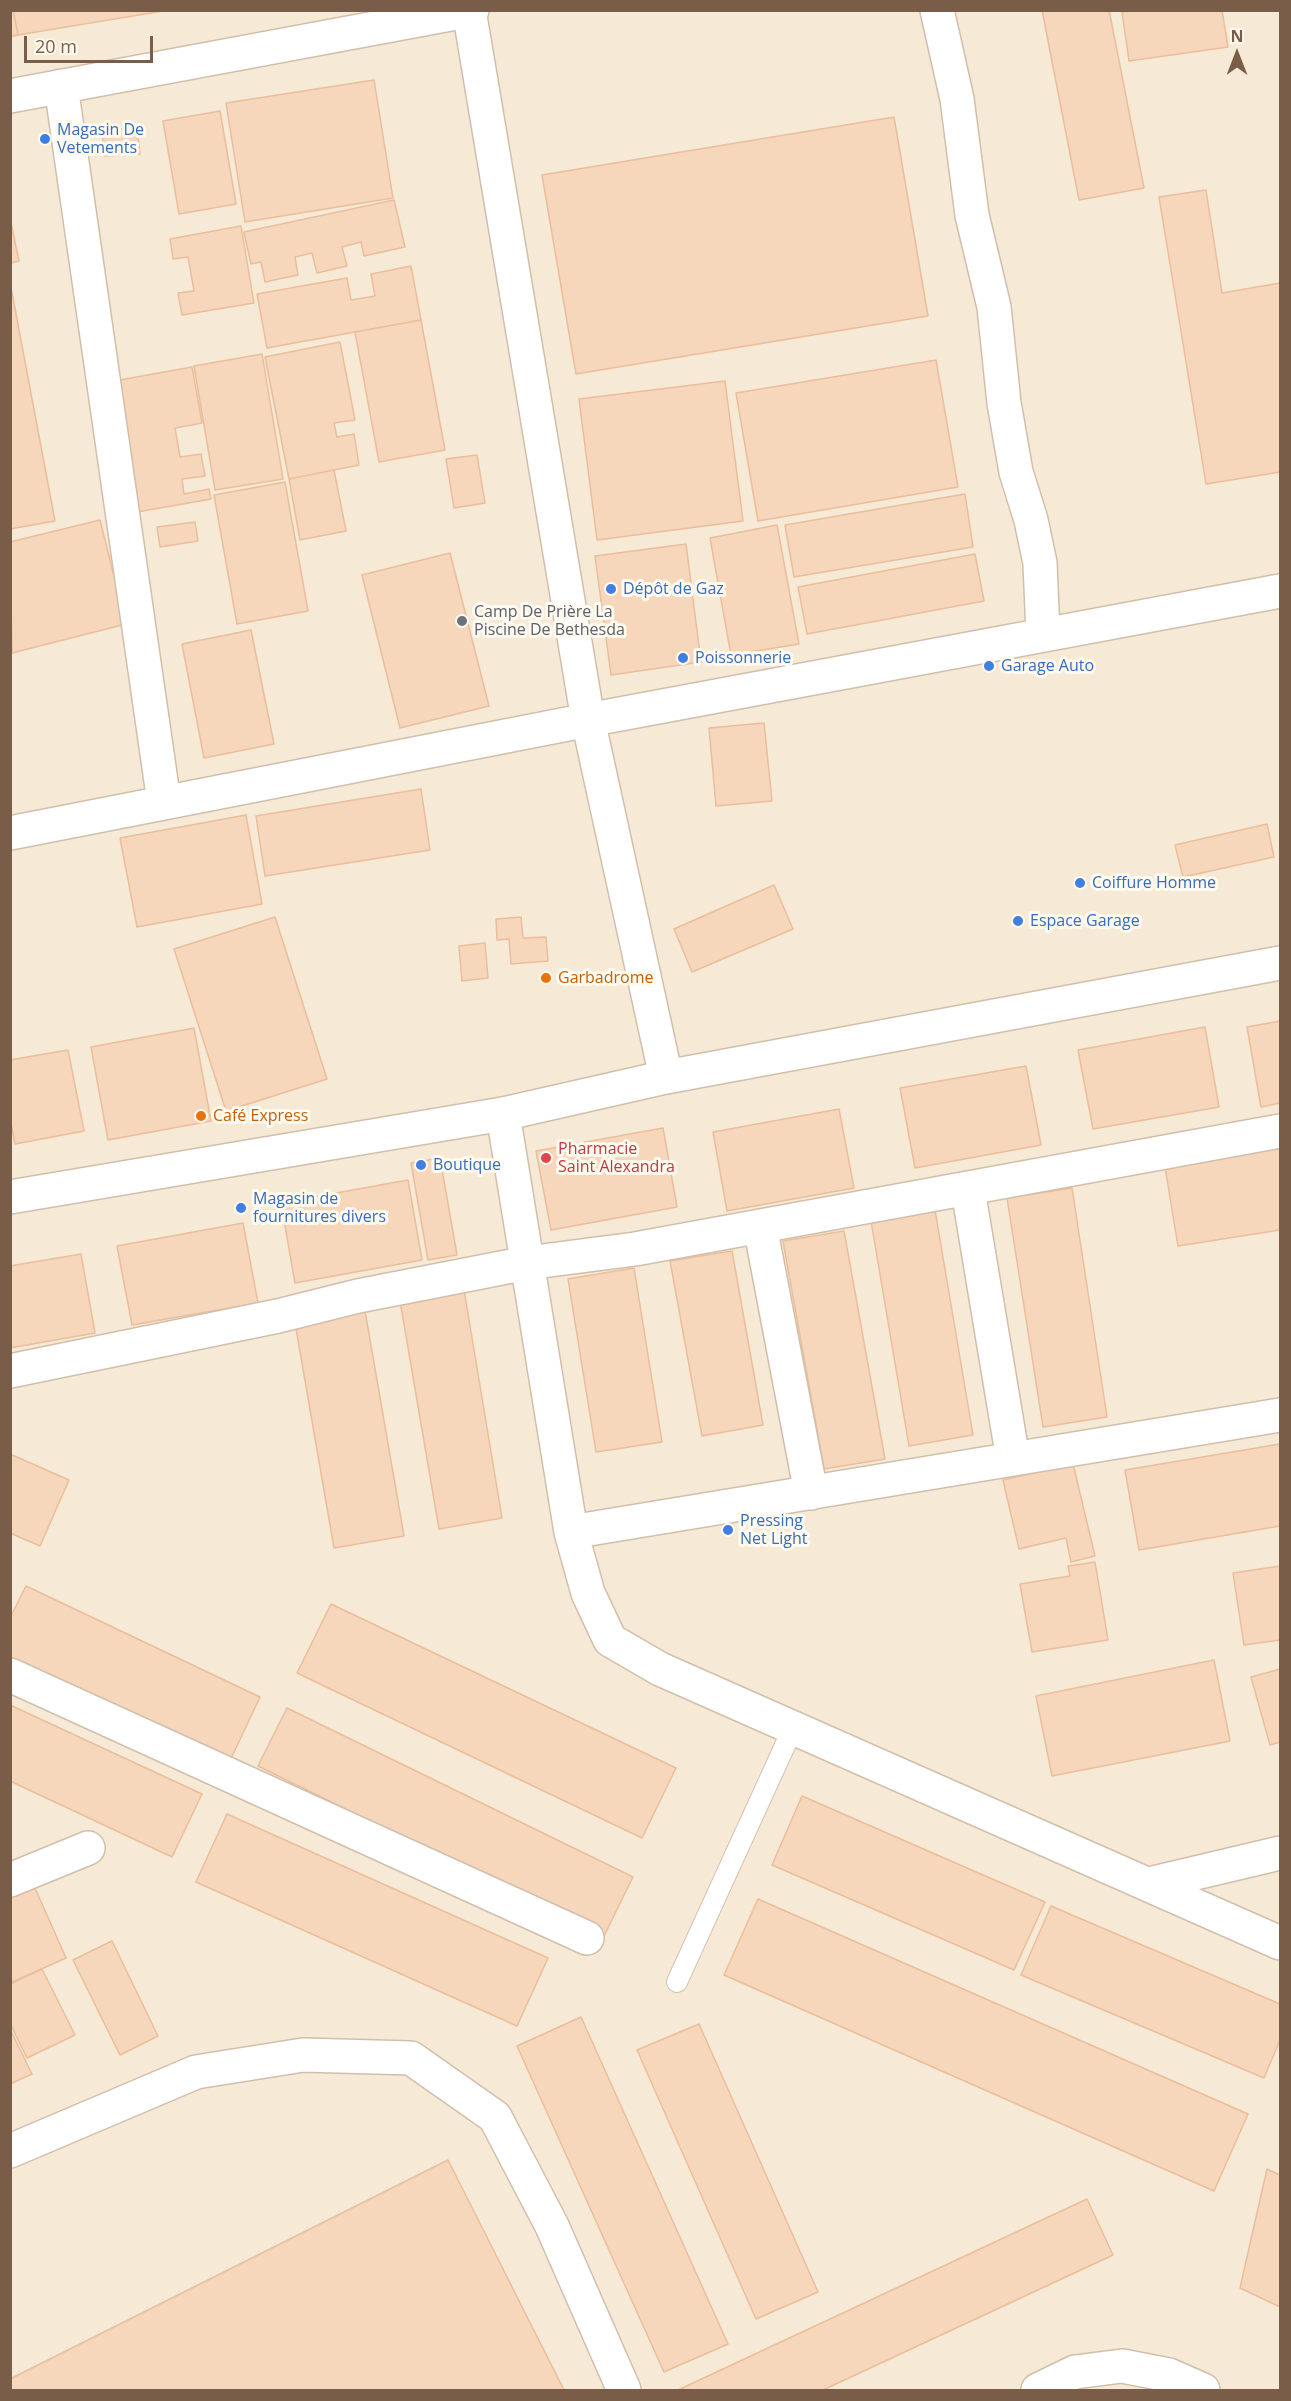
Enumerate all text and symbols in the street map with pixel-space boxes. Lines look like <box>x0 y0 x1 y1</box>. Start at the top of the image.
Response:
scale bar <box>27 24 156 62</box>
north arrow <box>1207 24 1267 84</box>
text: N <box>1230 25 1244 47</box>
text: 20 m <box>35 34 77 58</box>
place label: Magasin De Vetements <box>57 120 144 158</box>
marker: Magasin De Vetements <box>38 132 52 146</box>
place label: Dépôt de Gaz <box>623 579 724 599</box>
marker: Dépôt de Gaz <box>604 582 618 596</box>
place label: Camp De Prière La Piscine De Bethesda <box>474 602 625 640</box>
marker: Camp De Prière La Piscine De Bethesda <box>455 614 469 628</box>
place label: Poissonnerie <box>695 648 791 668</box>
marker: Poissonnerie <box>676 651 690 665</box>
place label: Garage Auto <box>1001 656 1094 676</box>
marker: Garage Auto <box>982 659 996 673</box>
place label: Coiffure Homme <box>1092 873 1216 893</box>
marker: Coiffure Homme <box>1073 876 1087 890</box>
place label: Espace Garage <box>1030 911 1140 931</box>
marker: Espace Garage <box>1011 914 1025 928</box>
place label: Garbadrome <box>558 968 653 988</box>
marker: Garbadrome <box>539 971 553 985</box>
place label: Café Express <box>213 1106 308 1126</box>
marker: Café Express <box>194 1109 208 1123</box>
place label: Pharmacie Saint Alexandra <box>558 1139 675 1177</box>
marker: Pharmacie Saint Alexandra <box>539 1151 553 1165</box>
place label: Boutique <box>433 1155 501 1175</box>
marker: Boutique <box>414 1158 428 1172</box>
place label: Magasin de fournitures divers <box>253 1189 386 1227</box>
marker: Magasin de fournitures divers <box>234 1201 248 1215</box>
place label: Pressing Net Light <box>740 1511 807 1549</box>
marker: Pressing Net Light <box>721 1523 735 1537</box>

